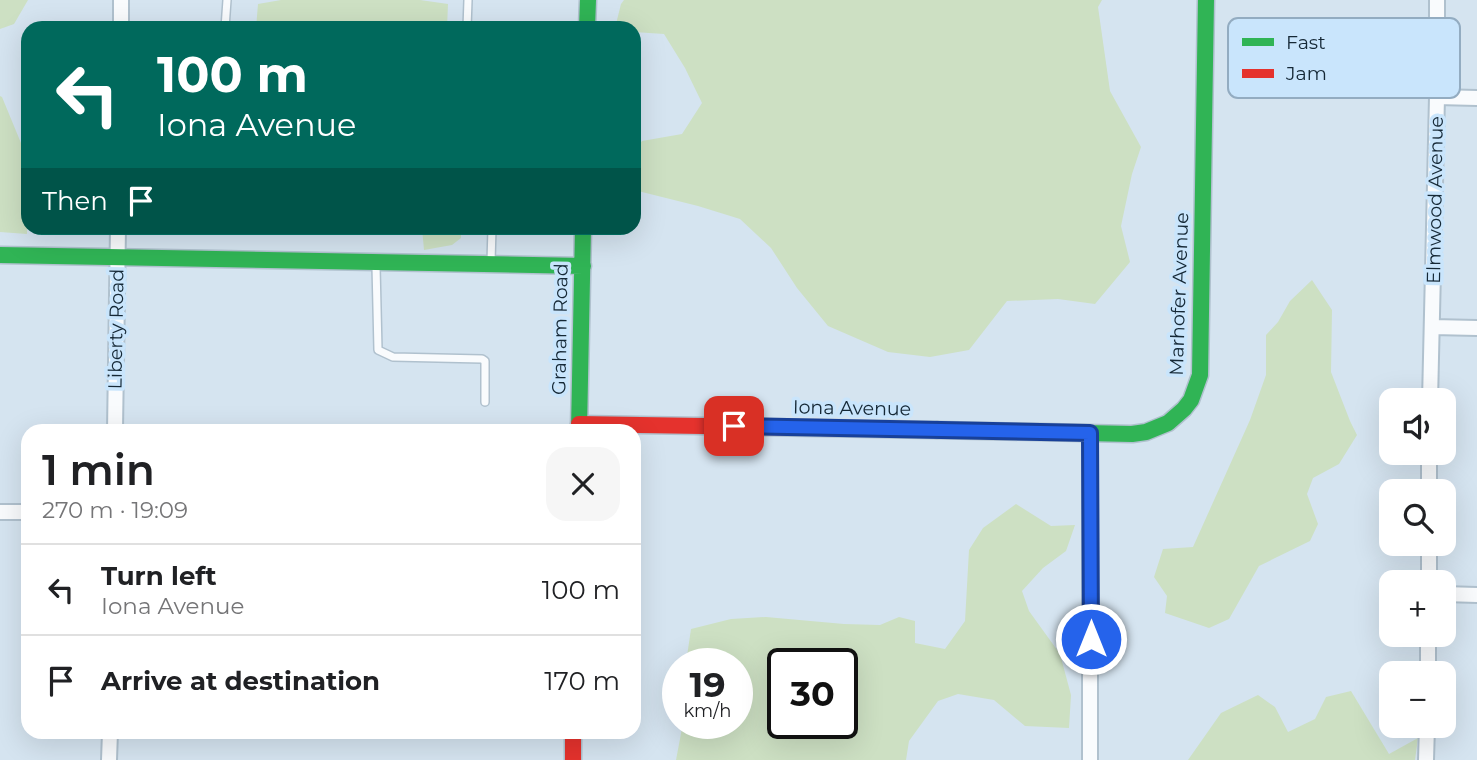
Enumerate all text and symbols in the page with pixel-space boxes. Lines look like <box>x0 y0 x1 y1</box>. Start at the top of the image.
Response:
legend <box>1228 18 1460 98</box>
text: Fast <box>1286 31 1326 54</box>
text: 100 m <box>157 45 308 104</box>
icon: left <box>42 49 133 140</box>
text: Jam <box>1285 62 1327 85</box>
text: Iona Avenue <box>157 105 356 144</box>
street label: Elmwood Avenue <box>1422 116 1448 284</box>
icon: arrive <box>122 182 160 220</box>
text: Then <box>42 185 108 217</box>
street label: Marhofer Avenue <box>1165 212 1193 376</box>
street label: Graham Road <box>547 263 573 395</box>
street label: Liberty Road <box>103 269 129 389</box>
map controls <box>1379 388 1456 738</box>
button: sound <box>1379 388 1456 465</box>
street label: Iona Avenue <box>793 395 911 421</box>
pin <box>704 396 764 456</box>
icon: arrive <box>715 407 753 445</box>
text: 1 min <box>42 444 155 496</box>
button: close <box>546 447 620 521</box>
button: search <box>1379 479 1456 556</box>
text: 270 m · 19:09 <box>42 496 188 524</box>
text: Turn left <box>101 560 217 592</box>
button: + <box>1379 570 1456 647</box>
icon: left <box>42 571 80 609</box>
text: 100 m <box>542 574 620 606</box>
text: Iona Avenue <box>101 592 244 620</box>
position arrow <box>1054 602 1128 676</box>
speed limit sign: 30 <box>767 648 858 739</box>
button: − <box>1379 661 1456 738</box>
icon: arrive <box>42 662 80 700</box>
text: 19 <box>689 663 726 706</box>
text: Arrive at destination <box>101 665 380 697</box>
text: 170 m <box>544 665 620 697</box>
text: km/h <box>683 700 732 722</box>

